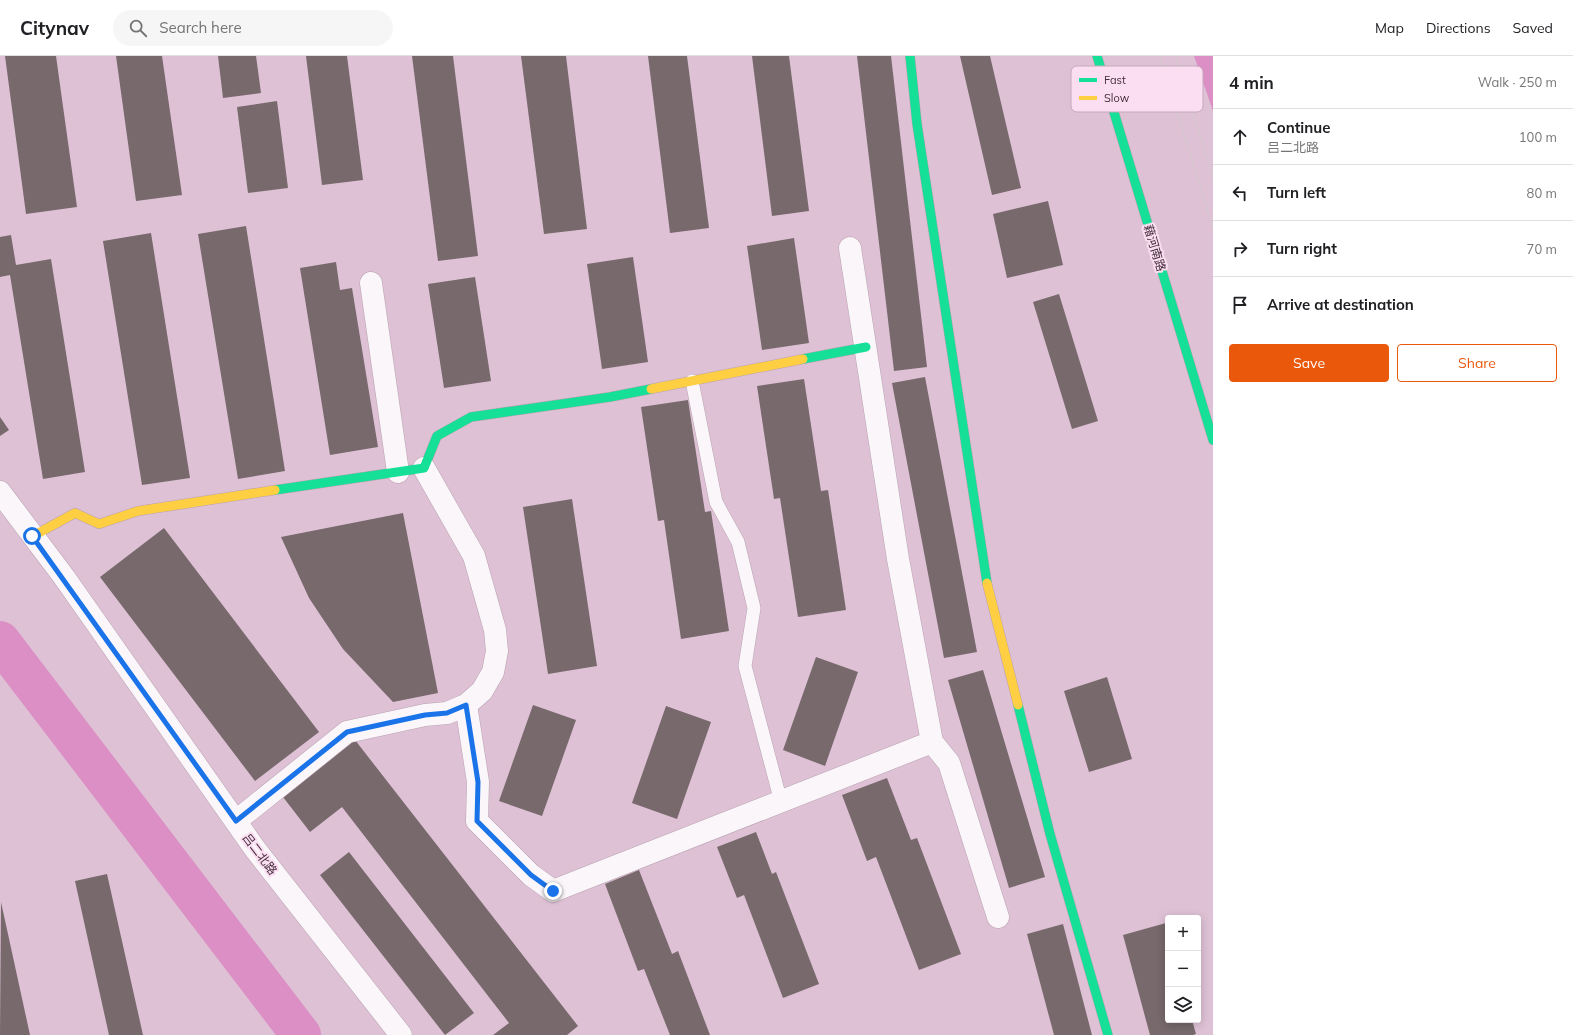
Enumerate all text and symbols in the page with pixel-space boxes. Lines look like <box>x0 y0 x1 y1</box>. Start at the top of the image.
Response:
search box <box>113 10 393 46</box>
text: Citynav <box>20 16 89 40</box>
icon: search <box>127 17 149 39</box>
text: Search here <box>159 18 242 37</box>
text: Map <box>1375 19 1404 37</box>
text: Directions <box>1426 19 1491 37</box>
text: Saved <box>1513 19 1553 37</box>
legend <box>1071 66 1203 112</box>
text: 4 min <box>1229 72 1274 93</box>
text: Fast <box>1104 73 1126 87</box>
text: Walk · 250 m <box>1478 74 1557 90</box>
text: Slow <box>1104 91 1130 105</box>
text: Continue <box>1267 118 1330 137</box>
icon: ahead <box>1229 126 1251 148</box>
text: 100 m <box>1519 129 1557 145</box>
text: 吕二北路 <box>1267 139 1319 155</box>
icon: left <box>1229 182 1251 204</box>
text: Turn left <box>1267 183 1326 202</box>
text: 80 m <box>1527 185 1557 201</box>
street label: 藉河南路 <box>1141 223 1169 273</box>
icon: right <box>1229 238 1251 260</box>
text: Turn right <box>1267 239 1337 258</box>
text: 70 m <box>1527 241 1557 257</box>
icon: arrive <box>1229 294 1251 316</box>
text: Arrive at destination <box>1267 295 1414 314</box>
button: Save <box>1229 344 1389 382</box>
button: Share <box>1397 344 1557 382</box>
route start <box>23 527 41 545</box>
street label: 吕二北路 <box>240 830 280 878</box>
route end <box>544 882 562 900</box>
map controls <box>1165 915 1201 1023</box>
button: + <box>1165 915 1201 951</box>
button: − <box>1165 951 1201 987</box>
button: layers <box>1165 987 1201 1023</box>

